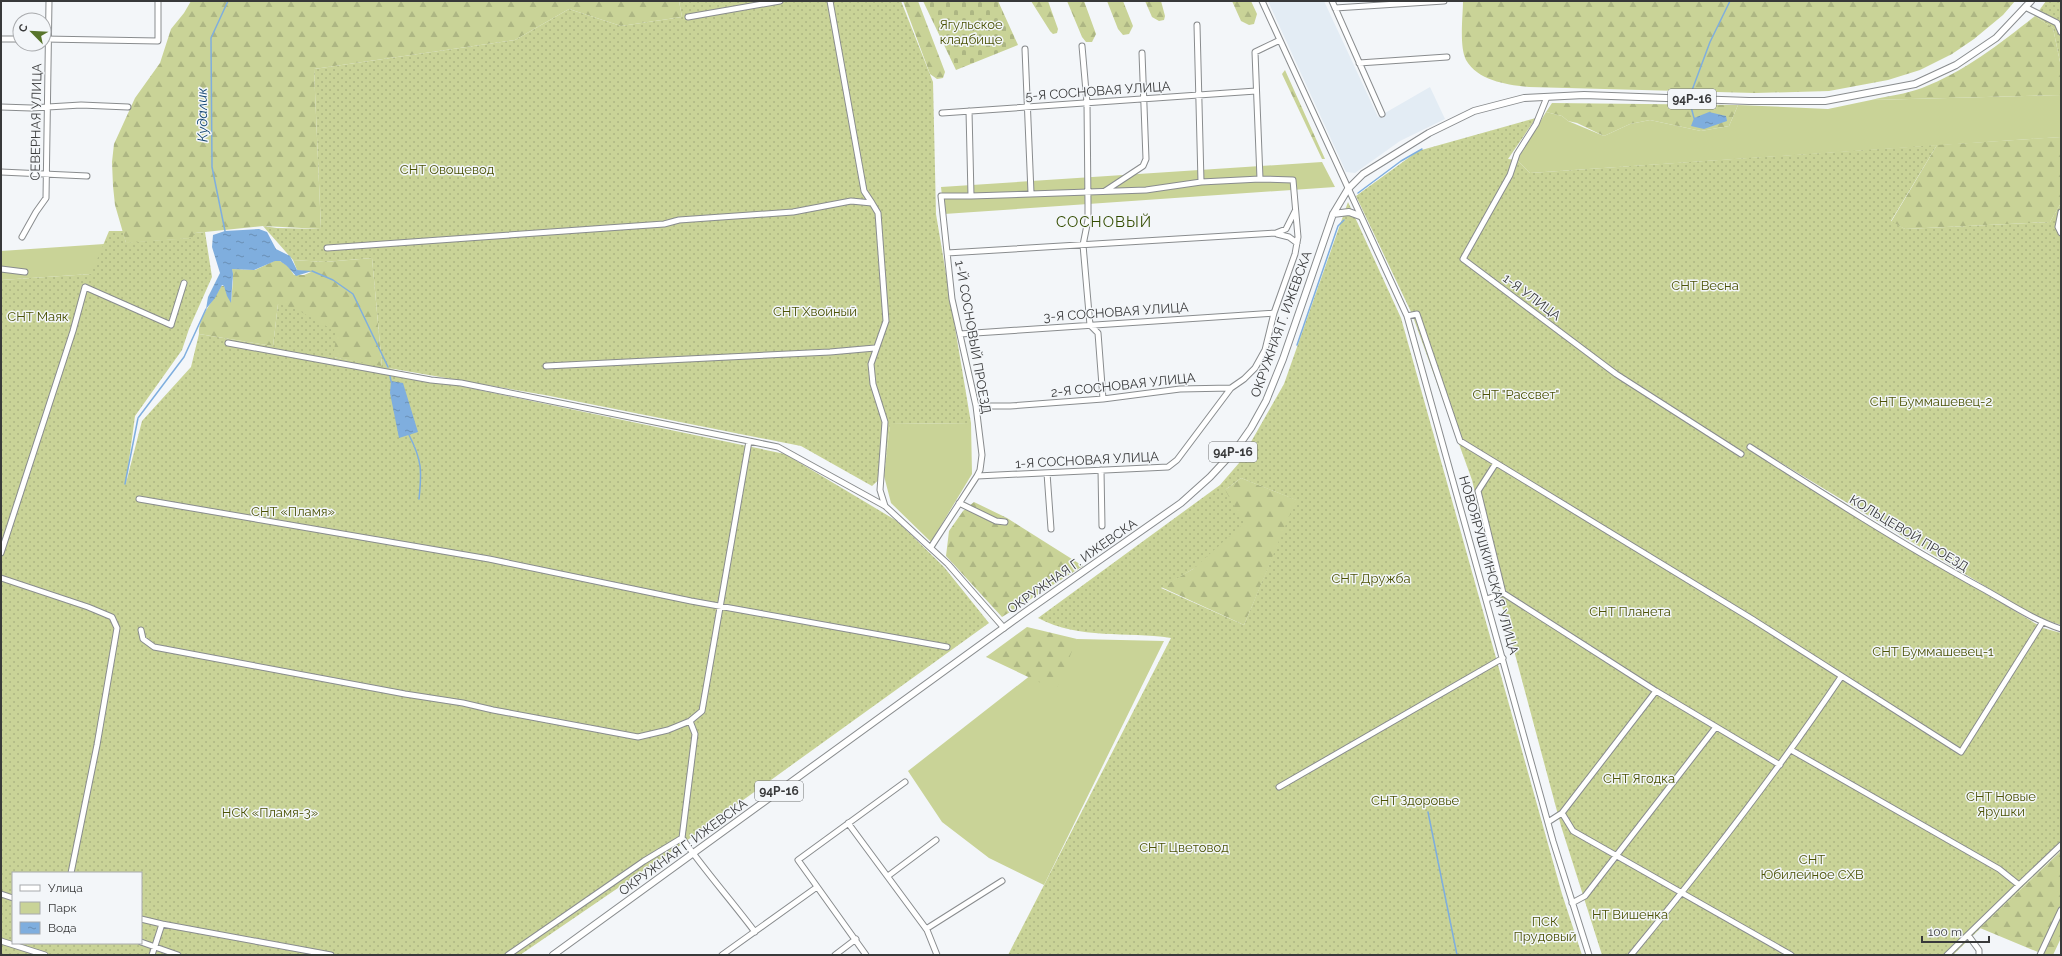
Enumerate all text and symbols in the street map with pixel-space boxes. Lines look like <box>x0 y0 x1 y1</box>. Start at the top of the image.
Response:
north arrow <box>12 12 52 52</box>
park label: Ягульское кладбище <box>939 17 1003 47</box>
text: С <box>16 22 31 34</box>
street label: СЕВЕРНАЯ УЛИЦА <box>27 63 45 181</box>
street label: 5-Я СОСНОВАЯ УЛИЦА <box>1025 78 1171 104</box>
water label: Кудалик <box>194 88 210 142</box>
road number: 94Р-16 <box>1668 89 1716 109</box>
park label: СНТ Овощевод <box>400 162 495 177</box>
district label: СОСНОВЫЙ <box>1056 213 1152 231</box>
street label: ОКРУЖНАЯ Г. ИЖЕВСКА <box>1248 249 1315 399</box>
street label: 1-Й СОСНОВЫЙ ПРОЕЗД <box>952 259 994 415</box>
street label: 1-Я УЛИЦА <box>1500 270 1564 324</box>
park label: СНТ Весна <box>1671 278 1739 293</box>
street label: 3-Я СОСНОВАЯ УЛИЦА <box>1043 299 1189 325</box>
park label: СНТ Хвойный <box>773 304 857 319</box>
park label: СНТ Маяк <box>7 309 69 324</box>
street label: 2-Я СОСНОВАЯ УЛИЦА <box>1050 370 1196 400</box>
park label: СНТ "Рассвет" <box>1473 387 1559 402</box>
park label: СНТ Буммашевец-2 <box>1870 394 1992 409</box>
road number: 94Р-16 <box>1209 442 1257 462</box>
street label: 1-Я СОСНОВАЯ УЛИЦА <box>1015 449 1159 471</box>
street label: НОВОЯРУШКИНСКАЯ УЛИЦА <box>1456 474 1522 656</box>
street label: КОЛЬЦЕВОЙ ПРОЕЗД <box>1847 492 1971 574</box>
park label: СНТ «Пламя» <box>251 504 335 519</box>
street label: ОКРУЖНАЯ Г. ИЖЕВСКА <box>1004 515 1140 616</box>
park label: СНТ Дружба <box>1331 571 1411 586</box>
park label: СНТ Планета <box>1589 604 1671 619</box>
park label: СНТ Буммашевец-1 <box>1872 644 1994 659</box>
park label: СНТ Ягодка <box>1603 771 1675 786</box>
road number: 94Р-16 <box>755 781 803 801</box>
park label: СНТ Новые Ярушки <box>1966 789 2036 819</box>
park label: СНТ Здоровье <box>1371 793 1459 808</box>
street label: ОКРУЖНАЯ Г. ИЖЕВСКА <box>616 795 750 898</box>
park label: НСК «Пламя-3» <box>222 805 318 820</box>
park label: СНТ Цветовод <box>1139 840 1229 855</box>
park label: СНТ Юбилейное СХВ <box>1760 852 1864 882</box>
legend <box>12 872 142 944</box>
text: Улица <box>48 881 83 895</box>
text: Парк <box>48 901 77 915</box>
park label: НТ Вишенка <box>1592 907 1668 922</box>
park label: ПСК Прудовый <box>1514 914 1576 944</box>
scale bar <box>1922 918 1989 944</box>
text: Вода <box>48 921 77 935</box>
text: 100 m <box>1928 925 1962 939</box>

